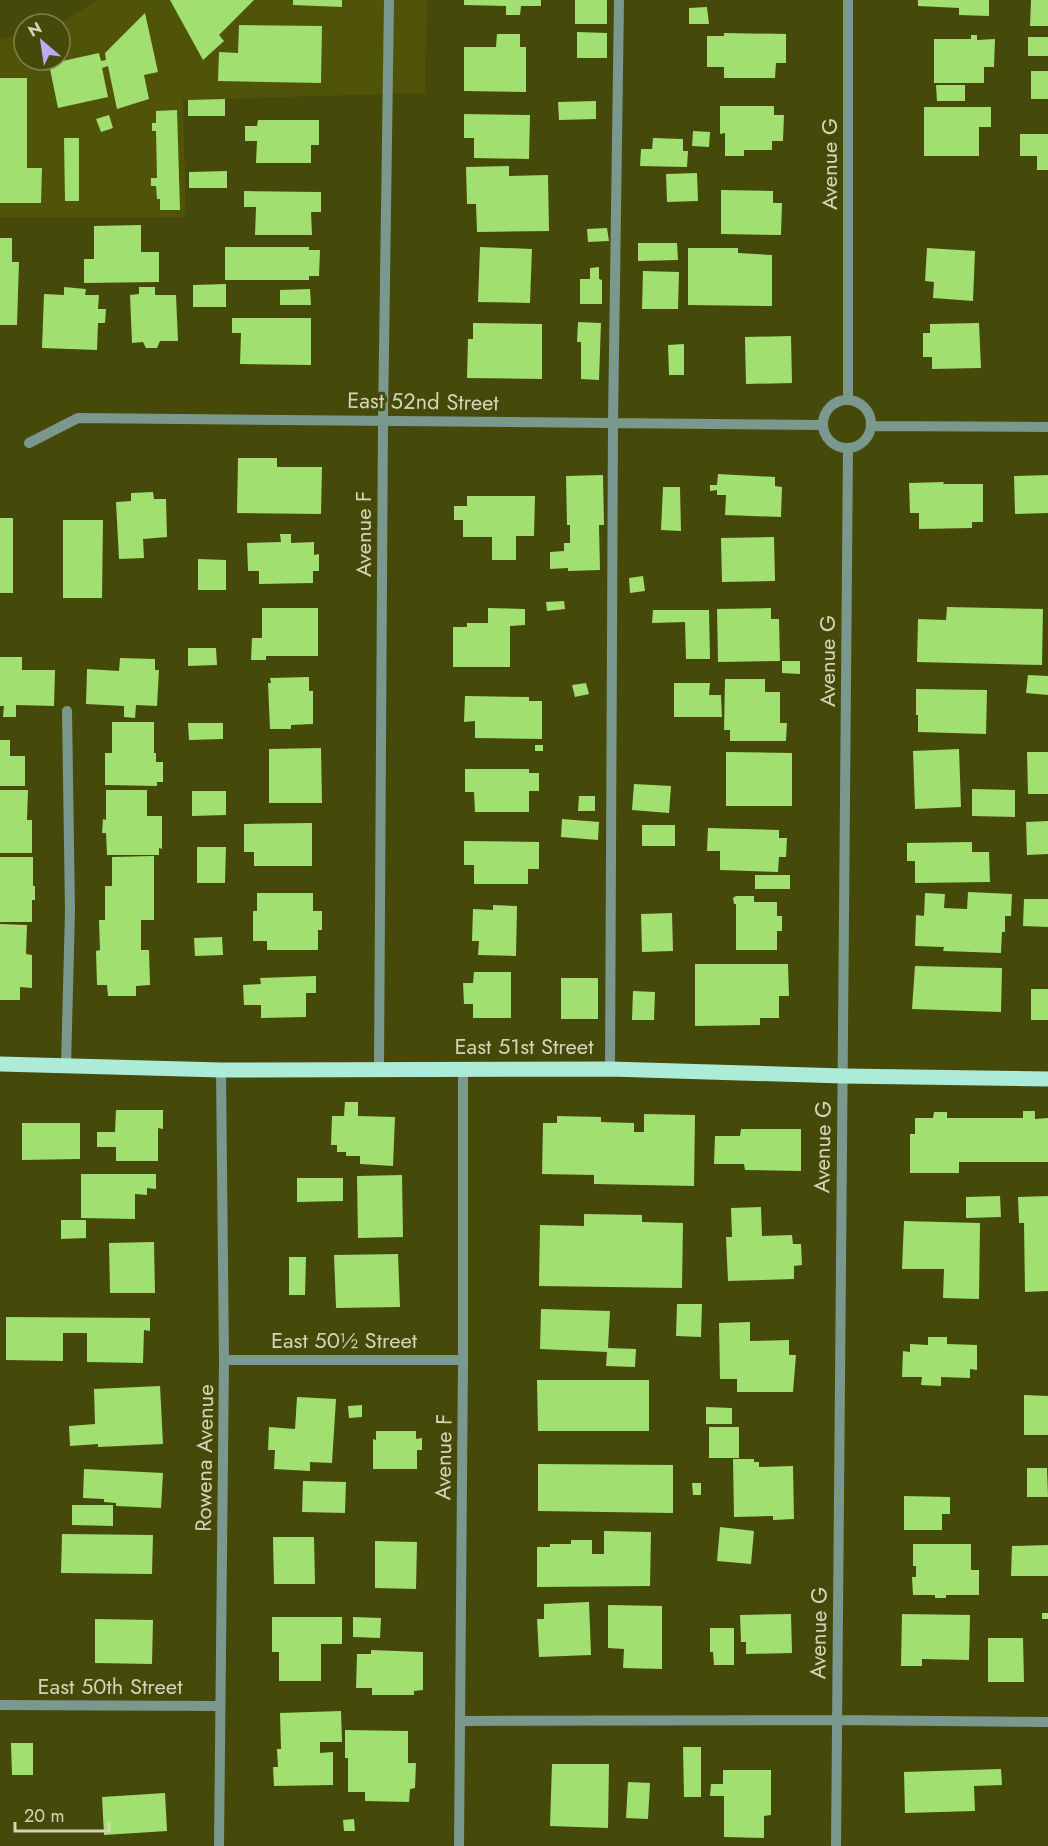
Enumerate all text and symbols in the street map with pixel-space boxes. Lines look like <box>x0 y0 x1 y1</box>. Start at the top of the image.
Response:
north arrow <box>12 12 72 72</box>
text: N <box>24 16 46 42</box>
street label: Avenue G <box>813 118 845 210</box>
street label: East 52nd Street <box>347 384 500 418</box>
street label: Avenue F <box>347 491 379 577</box>
street label: Avenue G <box>811 615 843 707</box>
street label: East 51st Street <box>455 1030 594 1062</box>
street label: Avenue G <box>805 1101 839 1193</box>
street label: East 50½ Street <box>271 1324 418 1356</box>
street label: Rowena Avenue <box>187 1384 221 1532</box>
street label: Avenue F <box>426 1414 460 1500</box>
street label: Avenue G <box>801 1587 835 1679</box>
street label: East 50th Street <box>38 1670 183 1702</box>
scale bar <box>15 1795 110 1833</box>
text: 20 m <box>24 1803 64 1829</box>

